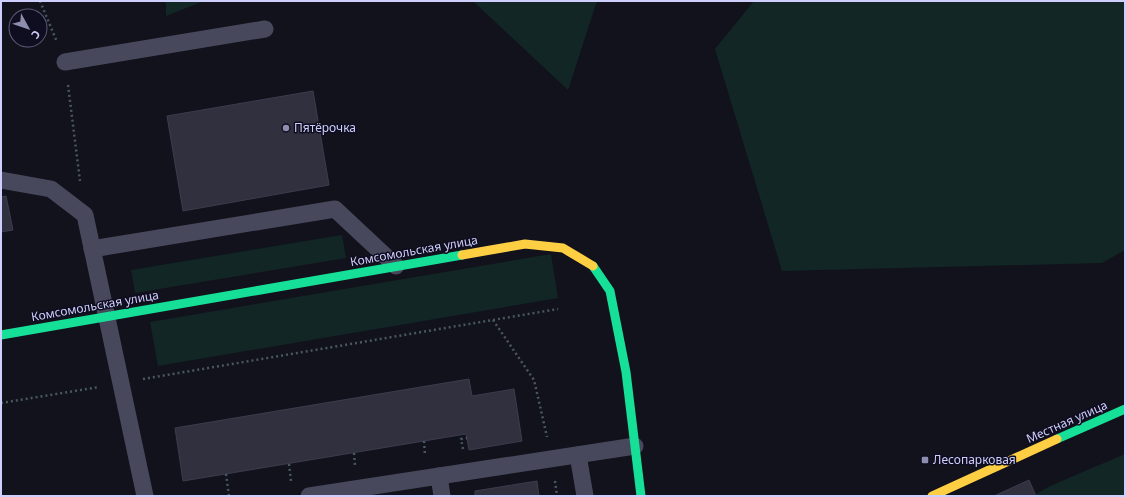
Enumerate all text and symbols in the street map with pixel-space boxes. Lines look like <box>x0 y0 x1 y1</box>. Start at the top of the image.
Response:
north arrow <box>8 8 48 48</box>
text: С <box>28 27 44 42</box>
place label: Пятёрочка <box>294 119 356 136</box>
marker: Пятёрочка <box>281 123 291 133</box>
street label: Комсомольская улица <box>349 231 479 270</box>
street label: Комсомольская улица <box>30 286 160 325</box>
street label: Местная улица <box>1024 396 1110 447</box>
place label: Лесопарковая <box>933 451 1016 468</box>
marker: Лесопарковая <box>920 455 930 465</box>

